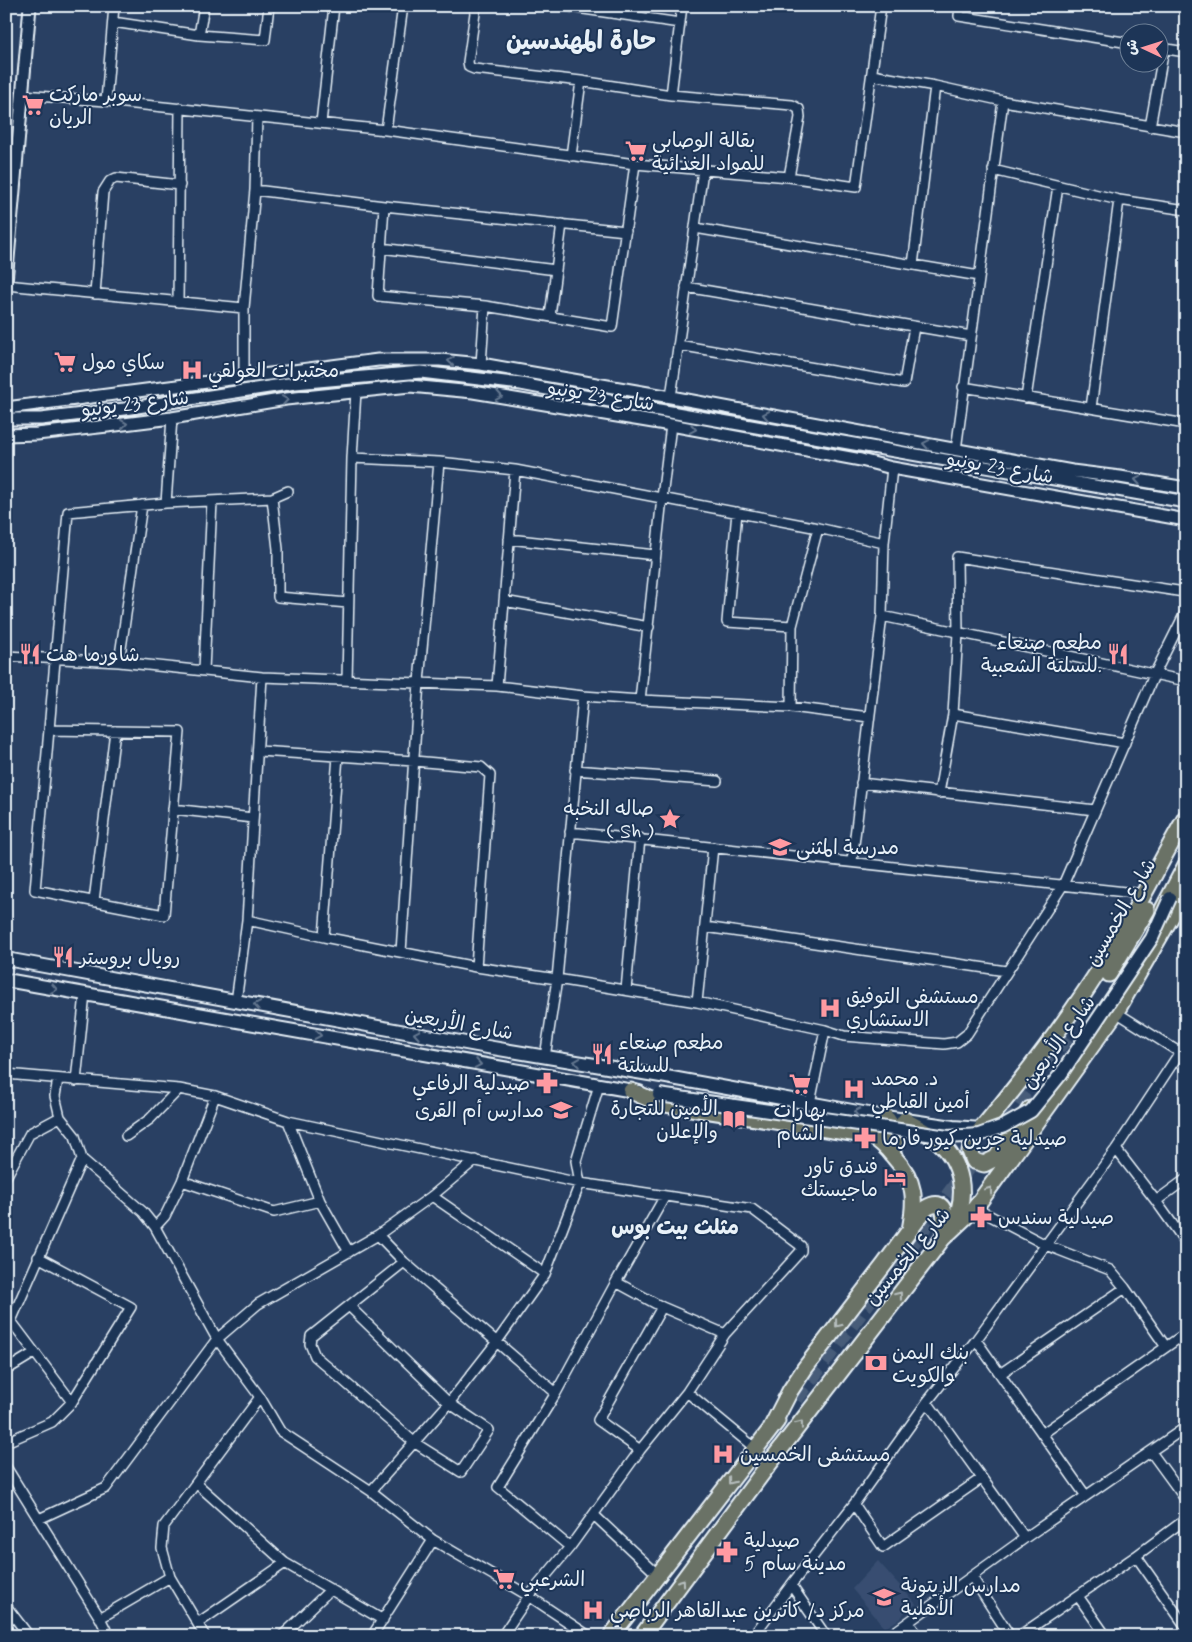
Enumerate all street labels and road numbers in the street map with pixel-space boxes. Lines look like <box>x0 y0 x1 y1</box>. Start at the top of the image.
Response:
street label: شارع 23 يونيو <box>544 375 656 418</box>
street label: شارع 23 يونيو <box>79 384 191 425</box>
street label: شارع 23 يونيو <box>943 446 1055 491</box>
street label: شارع الخمسين <box>1079 854 1163 972</box>
street label: شارع الأربعين <box>1015 990 1102 1095</box>
street label: شارع الأربعين <box>403 1001 515 1047</box>
street label: شارع الخمسين <box>859 1202 957 1312</box>

